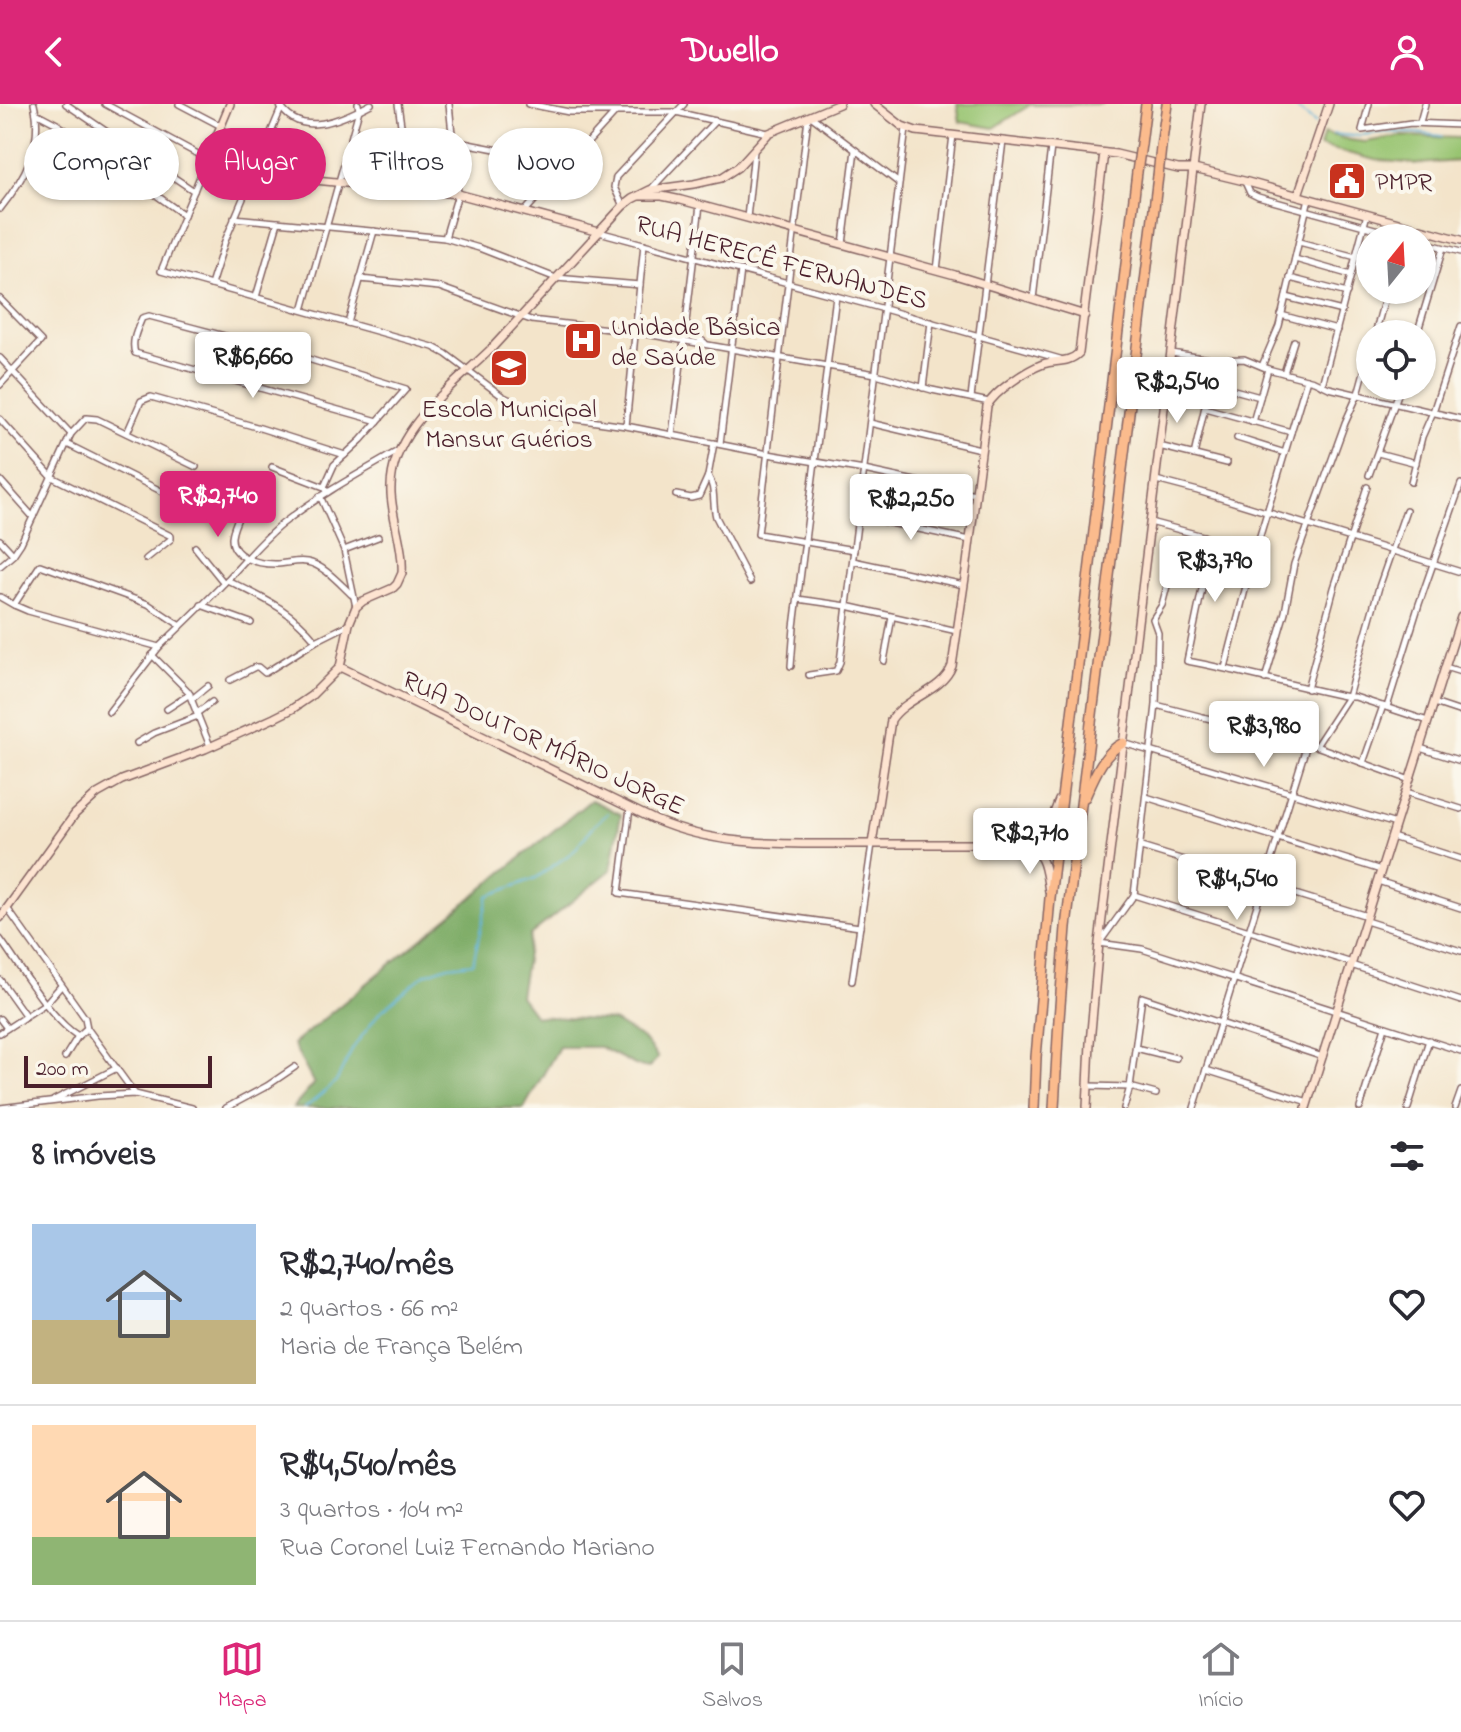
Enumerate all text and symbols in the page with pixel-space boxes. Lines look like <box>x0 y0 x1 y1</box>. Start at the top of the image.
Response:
text: Dwello <box>682 26 779 79</box>
icon: back <box>32 30 76 74</box>
icon: person <box>1385 30 1429 74</box>
chip: Comprar <box>24 128 179 200</box>
chip: Alugar <box>195 128 326 200</box>
chip: Filtros <box>342 128 472 200</box>
chip: Novo <box>488 128 603 200</box>
public building icon: PMPR <box>1326 160 1368 202</box>
place label: PMPR <box>1375 165 1433 203</box>
street label: RUA HERECÊ FERNANDES <box>631 207 931 321</box>
north arrow <box>1356 224 1436 304</box>
map controls <box>1356 224 1436 400</box>
place label: Unidade Básica de Saúde <box>611 310 781 378</box>
hospital icon: Unidade Básica de Saúde <box>562 320 604 362</box>
button: locate <box>1356 320 1436 400</box>
pin: R$6,660 <box>179 332 327 400</box>
text: R$6,660 <box>213 339 293 377</box>
school or university icon: Escola Municipal Mansur Guérios <box>488 347 530 389</box>
pin: R$2,540 <box>1103 357 1251 425</box>
text: R$2,540 <box>1135 364 1219 402</box>
place label: Escola Municipal Mansur Guérios <box>421 392 597 460</box>
pin: R$2,740 <box>144 471 292 539</box>
pin: R$2,250 <box>837 474 985 542</box>
text: R$2,740 <box>178 478 258 516</box>
text: R$2,250 <box>868 481 954 519</box>
pin: R$3,790 <box>1141 536 1289 604</box>
text: R$3,790 <box>1177 543 1253 581</box>
street label: RUA DOUTOR MÁRIO JORGE <box>395 662 690 827</box>
pin: R$3,980 <box>1190 701 1338 769</box>
text: R$3,980 <box>1227 708 1301 746</box>
pin: R$2,710 <box>956 808 1104 876</box>
text: R$2,710 <box>991 815 1069 853</box>
pin: R$4,540 <box>1163 854 1311 922</box>
text: R$4,540 <box>1196 861 1278 899</box>
scale bar <box>24 1052 212 1088</box>
text: 200 m <box>36 1054 89 1086</box>
text: 8 imóveis <box>32 1131 156 1181</box>
icon: filters <box>1385 1134 1429 1178</box>
text: R$2,740/mês <box>280 1241 454 1291</box>
icon: home <box>96 1256 192 1352</box>
icon: heart <box>1385 1282 1429 1326</box>
text: 2 quartos · 66 m² <box>280 1291 458 1329</box>
text: Maria de França Belém <box>280 1329 523 1367</box>
text: R$4,540/mês <box>280 1442 457 1492</box>
icon: home <box>96 1457 192 1553</box>
icon: heart <box>1385 1483 1429 1527</box>
text: 3 quartos · 104 m² <box>280 1492 464 1530</box>
text: Rua Coronel Luiz Fernando Mariano <box>280 1530 655 1568</box>
tab: Mapa <box>218 1637 267 1717</box>
tab: Salvos <box>702 1637 763 1717</box>
tab: Início <box>1198 1637 1243 1717</box>

